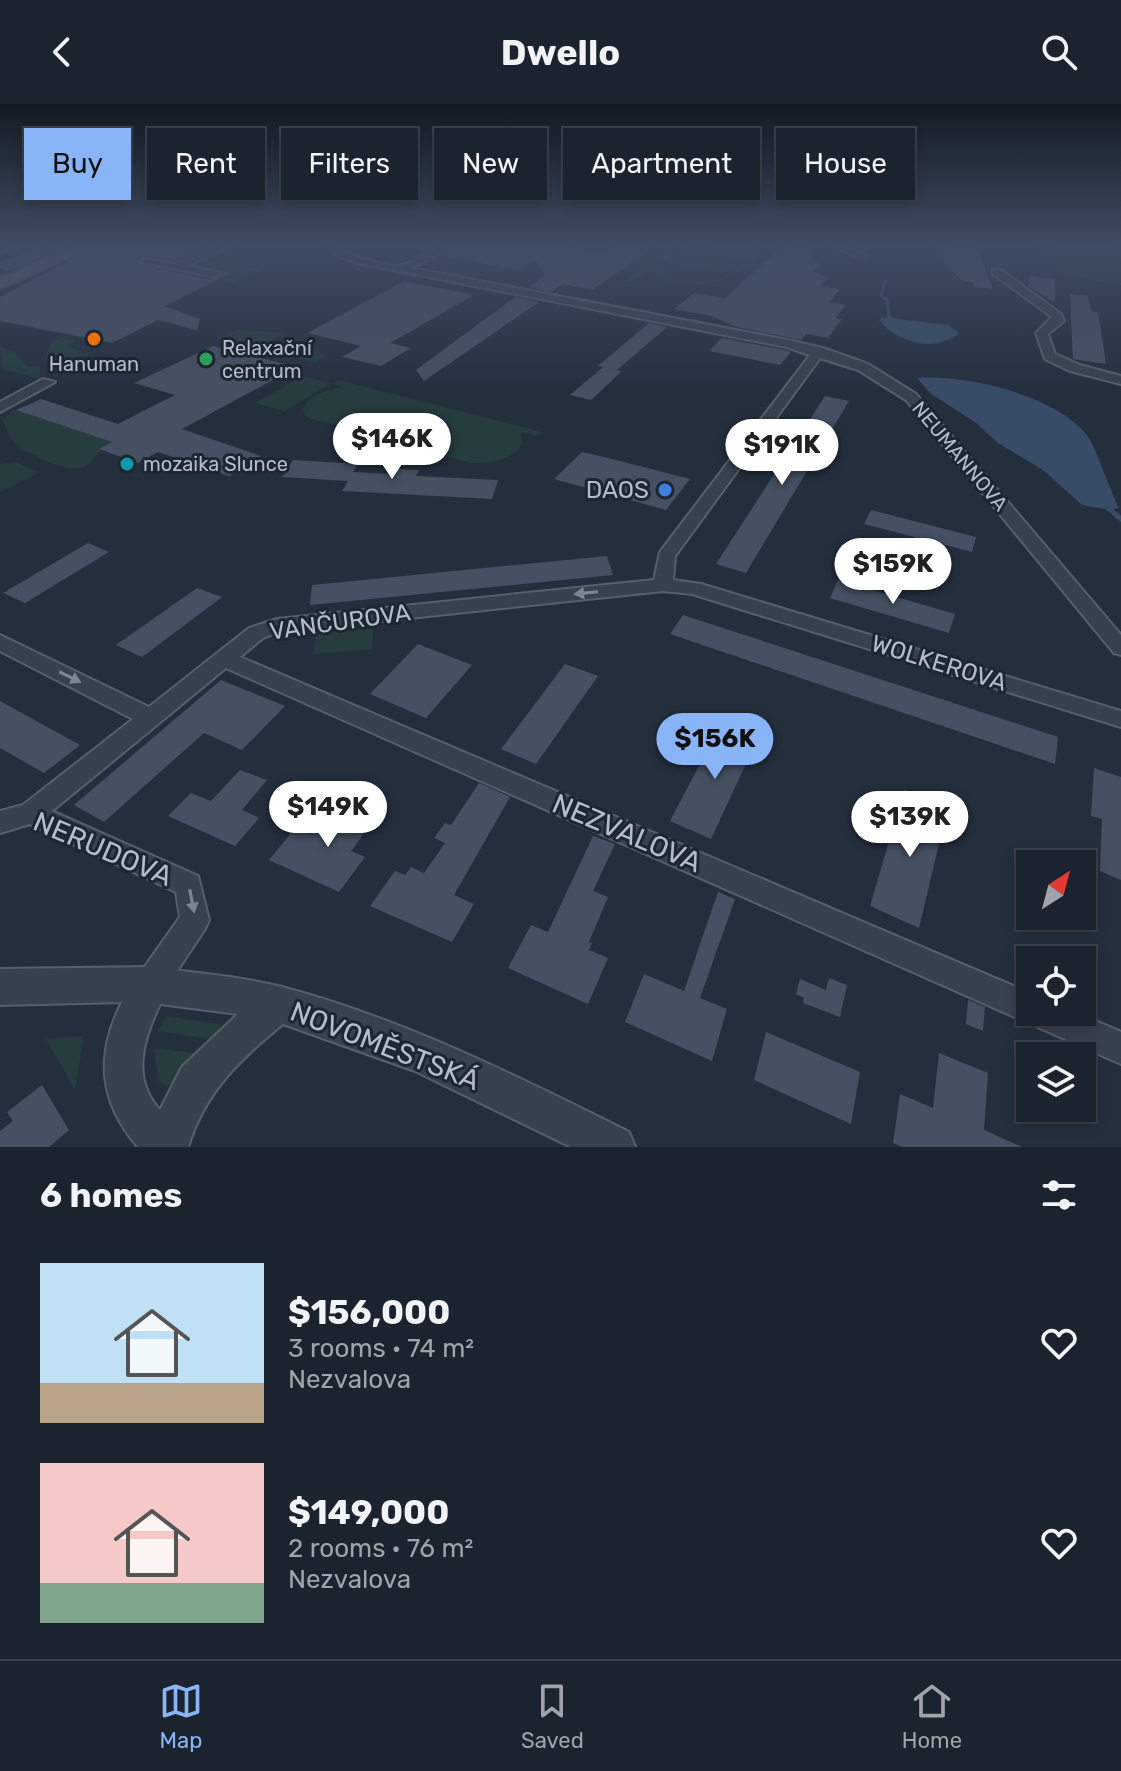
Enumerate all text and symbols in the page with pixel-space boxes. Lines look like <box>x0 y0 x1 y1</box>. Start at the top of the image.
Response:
icon: back <box>40 30 84 74</box>
icon: search <box>1037 30 1081 74</box>
text: Dwello <box>501 31 620 74</box>
chip: Buy <box>24 128 131 200</box>
chip: Rent <box>147 128 265 200</box>
chip: Filters <box>281 128 418 200</box>
chip: New <box>434 128 547 200</box>
chip: Apartment <box>563 128 760 200</box>
chip: House <box>776 128 915 200</box>
marker: Hanuman <box>85 330 103 348</box>
place label: Relaxační centrum <box>222 336 313 383</box>
marker: Relaxační centrum <box>197 350 215 368</box>
place label: Hanuman <box>49 352 139 376</box>
street label: NEUMANNOVA <box>907 396 1013 516</box>
pin: $146K <box>336 413 448 481</box>
pin: $191K <box>726 419 838 487</box>
text: $146K <box>351 423 433 454</box>
text: $191K <box>743 429 821 460</box>
place label: mozaika Slunce <box>143 452 288 476</box>
marker: mozaika Slunce <box>118 455 136 473</box>
place label: DAOS <box>586 476 649 504</box>
marker: DAOS <box>656 481 674 499</box>
pin: $159K <box>837 538 949 606</box>
text: $159K <box>853 548 934 579</box>
one-way arrow <box>573 587 598 600</box>
street label: VANČUROVA <box>268 598 412 646</box>
street label: WOLKEROVA <box>868 629 1010 697</box>
one-way arrow <box>58 670 81 684</box>
pin: $156K <box>659 713 771 781</box>
text: $156K <box>674 723 756 754</box>
pin: $149K <box>272 781 384 849</box>
street label: NEZVALOVA <box>548 787 707 879</box>
text: $149K <box>287 791 369 822</box>
pin: $139K <box>854 791 966 859</box>
text: $139K <box>869 801 951 832</box>
street label: NERUDOVA <box>29 805 178 893</box>
north arrow <box>1016 850 1096 930</box>
map controls <box>1016 850 1096 1122</box>
one-way arrow <box>186 889 198 914</box>
button: locate <box>1016 946 1096 1026</box>
street label: NOVOMĚSTSKÁ <box>286 995 485 1097</box>
button: layers <box>1016 1042 1096 1122</box>
icon: filters <box>1037 1173 1081 1217</box>
text: 6 homes <box>40 1175 182 1216</box>
text: $156,000 <box>288 1292 450 1333</box>
icon: home <box>104 1295 200 1391</box>
icon: heart <box>1037 1321 1081 1365</box>
text: 3 rooms · 74 m² <box>288 1333 474 1364</box>
text: Nezvalova <box>288 1364 411 1395</box>
text: $149,000 <box>288 1492 449 1533</box>
icon: home <box>104 1495 200 1591</box>
icon: heart <box>1037 1521 1081 1565</box>
text: 2 rooms · 76 m² <box>288 1533 473 1564</box>
text: Nezvalova <box>288 1564 411 1595</box>
tab: Map <box>159 1679 203 1754</box>
tab: Saved <box>521 1679 584 1754</box>
tab: Home <box>902 1679 962 1754</box>

